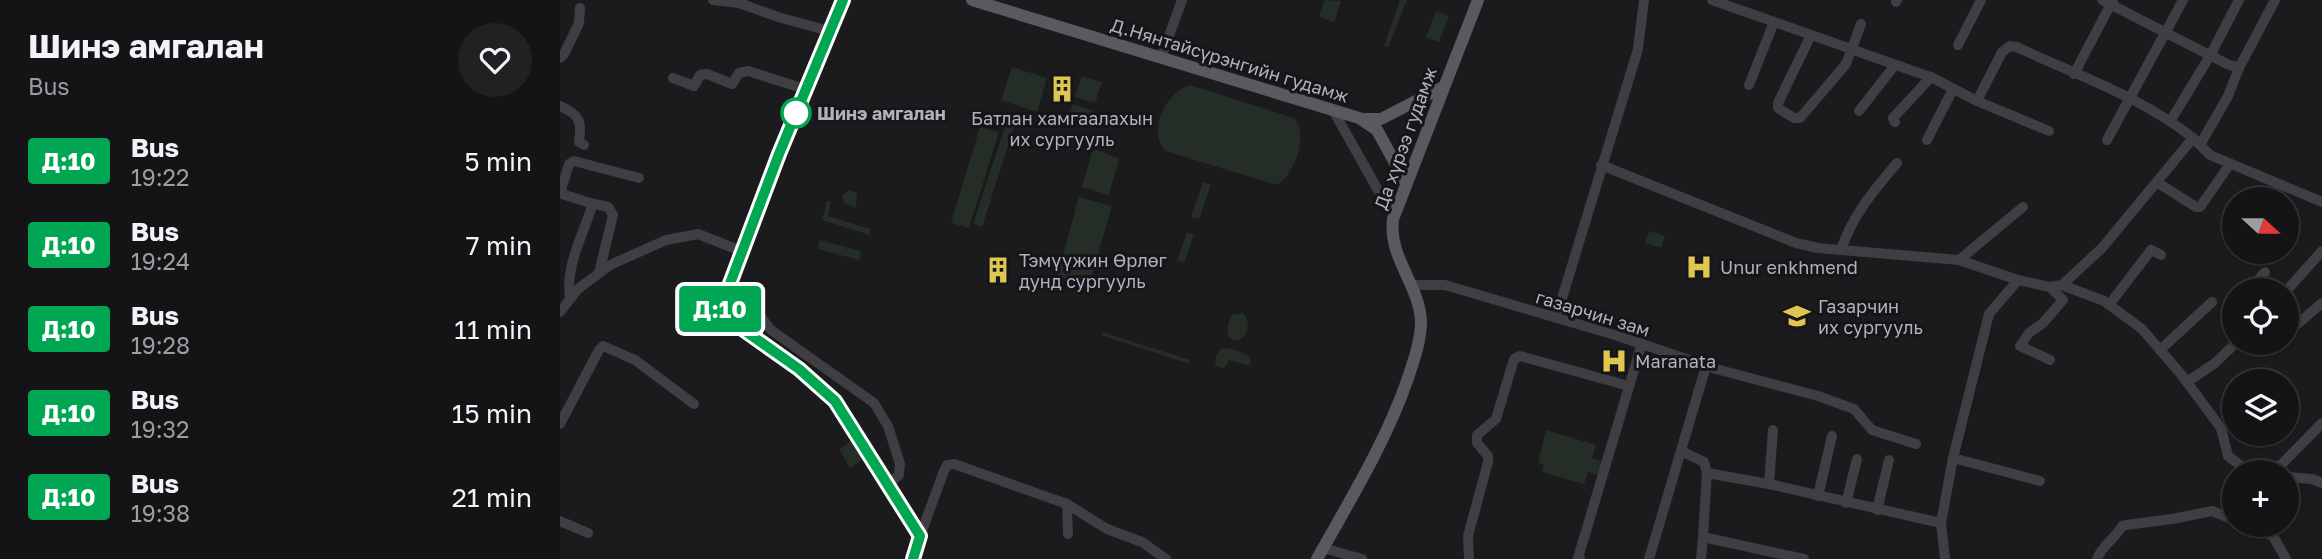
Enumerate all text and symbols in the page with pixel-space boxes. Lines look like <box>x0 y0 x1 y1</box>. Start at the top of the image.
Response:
street label: Д.Нянтайсүрэнгийн гудамж <box>1108 13 1352 107</box>
button: heart <box>458 23 532 97</box>
text: Шинэ амгалан <box>28 26 264 65</box>
street label: Да хүрээ гудамж <box>1369 64 1441 212</box>
text: Bus <box>28 72 70 100</box>
building icon: Батлан хамгаалахын их сургууль <box>1047 74 1077 104</box>
marker: Шинэ амгалан <box>781 98 811 128</box>
place label: Шинэ амгалан <box>817 102 946 124</box>
place label: Батлан хамгаалахын их сургууль <box>971 107 1153 150</box>
text: Bus <box>131 132 179 163</box>
text: Д:10 <box>42 146 96 175</box>
text: 5 min <box>464 146 532 177</box>
text: 19:22 <box>131 163 189 191</box>
north arrow <box>2222 187 2300 264</box>
map controls <box>2222 187 2299 537</box>
text: Bus <box>131 216 179 247</box>
text: Д:10 <box>42 230 96 259</box>
text: 7 min <box>466 230 532 261</box>
text: 19:24 <box>131 247 190 275</box>
place label: Тэмүүжин Өрлөг дунд сургууль <box>1019 249 1167 292</box>
hospital icon: Unur enkhmend <box>1684 252 1714 282</box>
building icon: Тэмүүжин Өрлөг дунд сургууль <box>983 255 1013 285</box>
place label: Unur enkhmend <box>1720 256 1858 278</box>
button: locate <box>2222 278 2299 355</box>
street label: газарчин зам <box>1533 285 1653 341</box>
line badge: Д:10 <box>671 286 769 332</box>
text: Д:10 <box>693 294 747 323</box>
place label: Газарчин их сургууль <box>1818 295 1923 338</box>
text: Bus <box>131 300 179 331</box>
school or university icon: Газарчин их сургууль <box>1782 301 1812 331</box>
text: Д:10 <box>42 314 96 343</box>
text: 11 min <box>454 314 532 345</box>
text: 19:28 <box>131 331 190 359</box>
hospital icon: Maranata <box>1599 346 1629 376</box>
place label: Maranata <box>1635 350 1716 372</box>
button: layers <box>2222 369 2299 446</box>
text: Bus <box>131 384 179 415</box>
text: Д:10 <box>42 398 96 427</box>
text: 15 min <box>452 398 532 429</box>
text: 19:32 <box>131 415 189 443</box>
button: + <box>2222 460 2299 537</box>
text: Bus <box>131 468 179 499</box>
text: Д:10 <box>42 482 96 511</box>
text: 21 min <box>452 482 532 513</box>
text: 19:38 <box>131 499 190 527</box>

